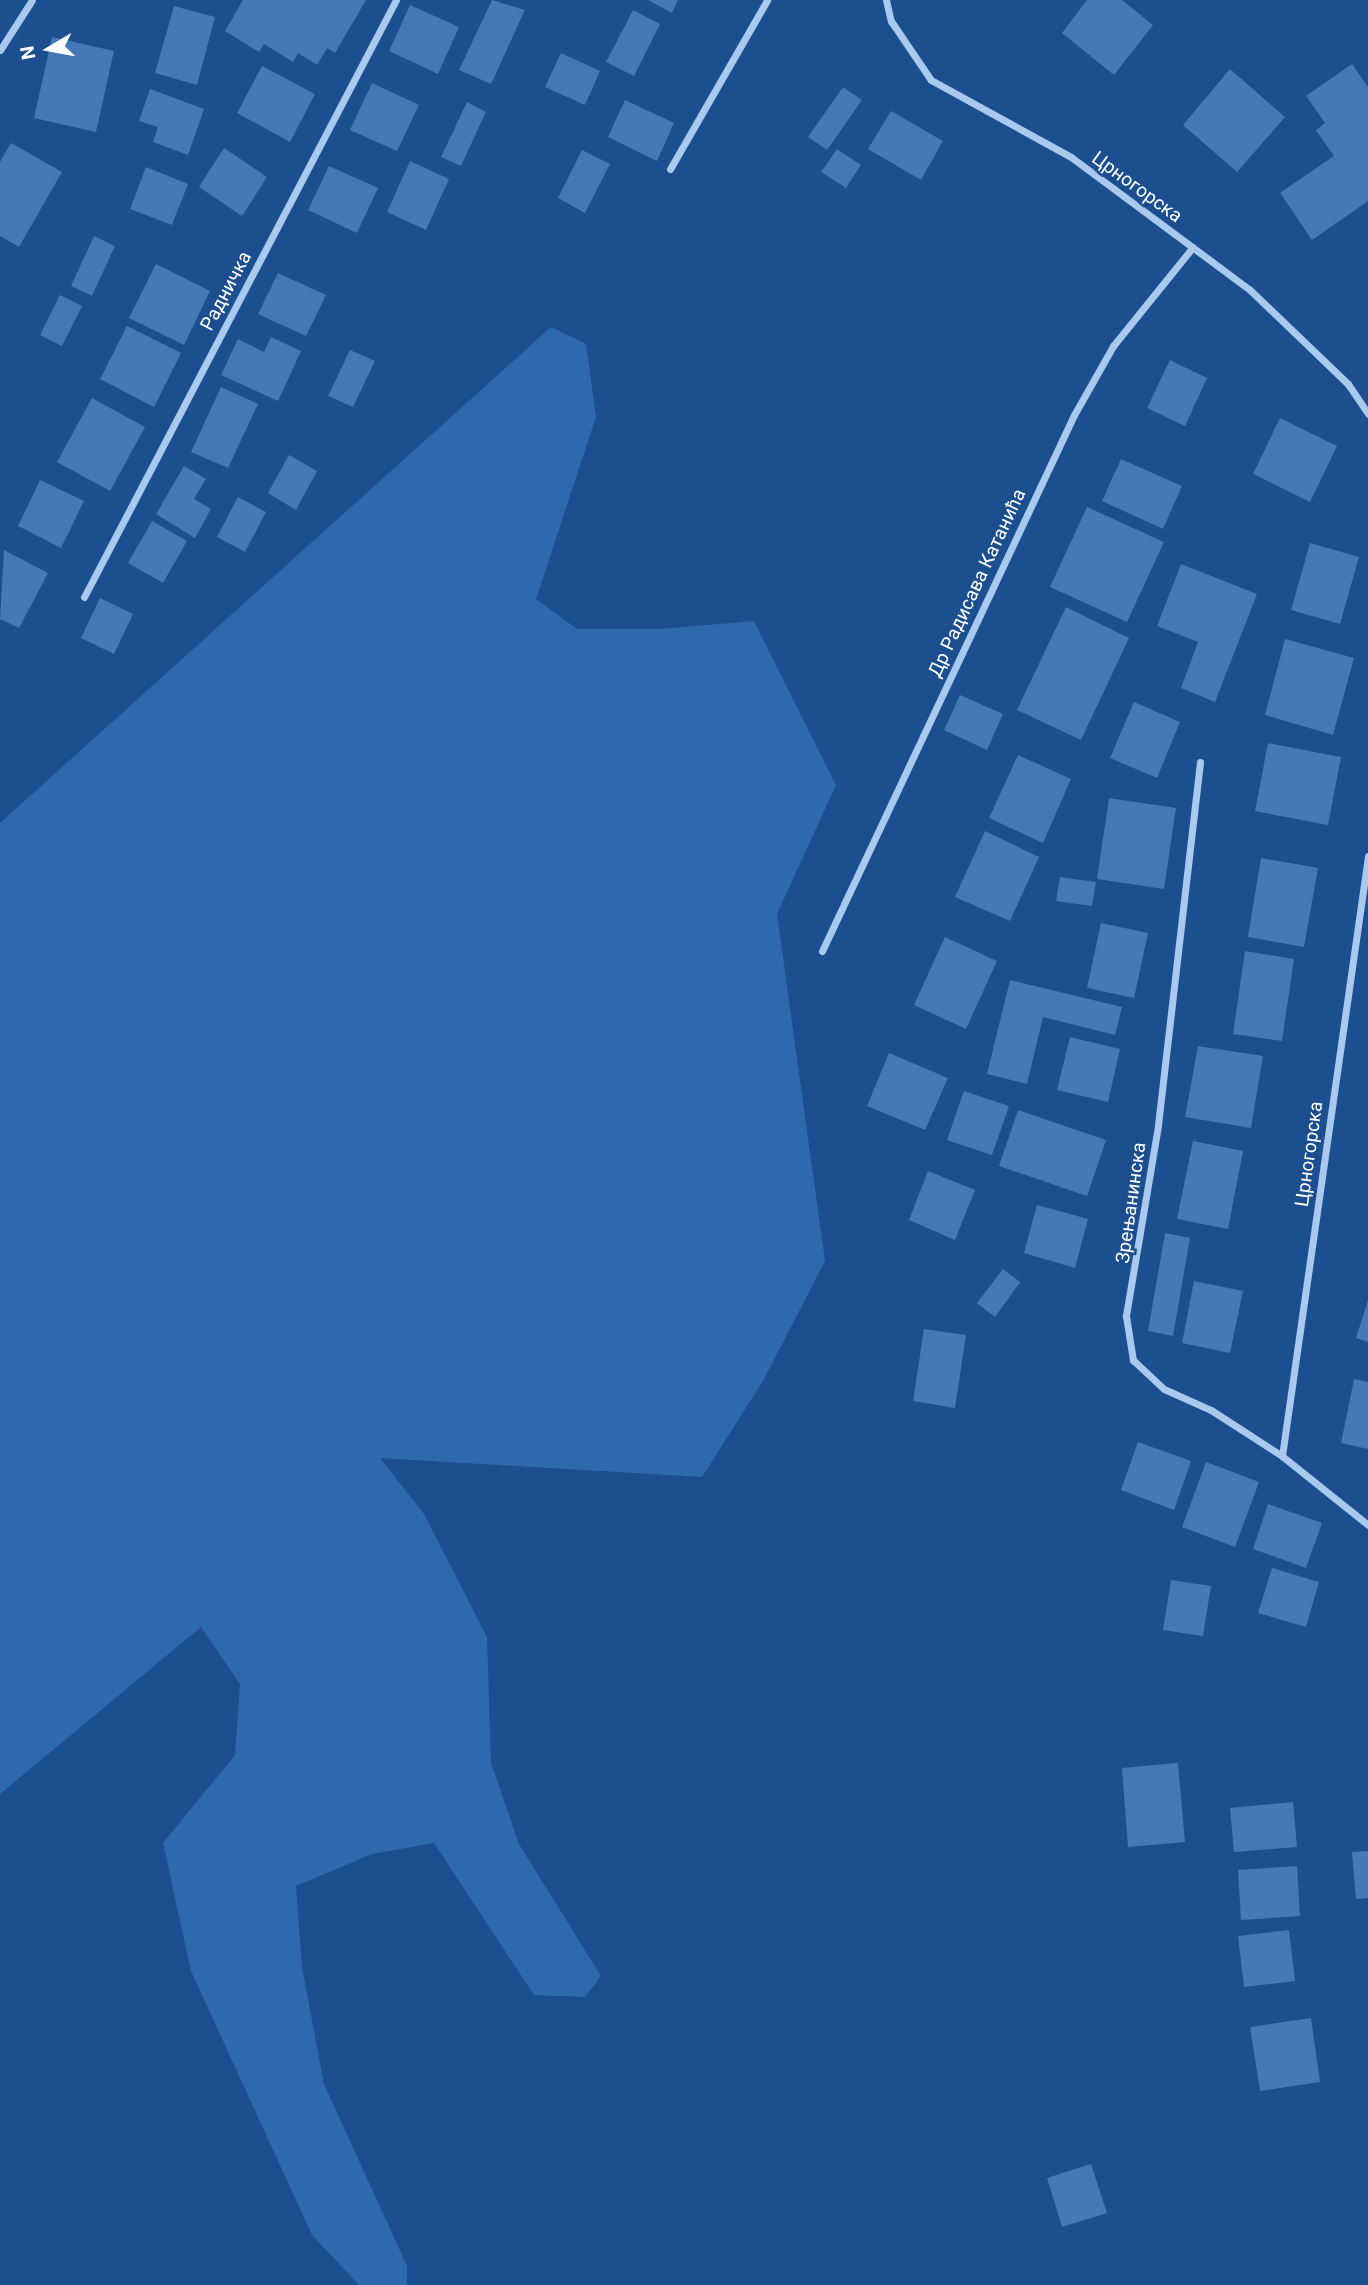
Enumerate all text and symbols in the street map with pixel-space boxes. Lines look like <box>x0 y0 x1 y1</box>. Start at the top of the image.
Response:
north arrow <box>14 14 84 84</box>
text: N <box>15 44 40 61</box>
street label: Црногорска <box>1087 147 1187 227</box>
street label: Радничка <box>196 247 256 335</box>
street label: Др Радисава Катанића <box>923 485 1031 681</box>
street label: Црногорска <box>1290 1100 1328 1208</box>
street label: Зрењанинска <box>1111 1141 1151 1265</box>

